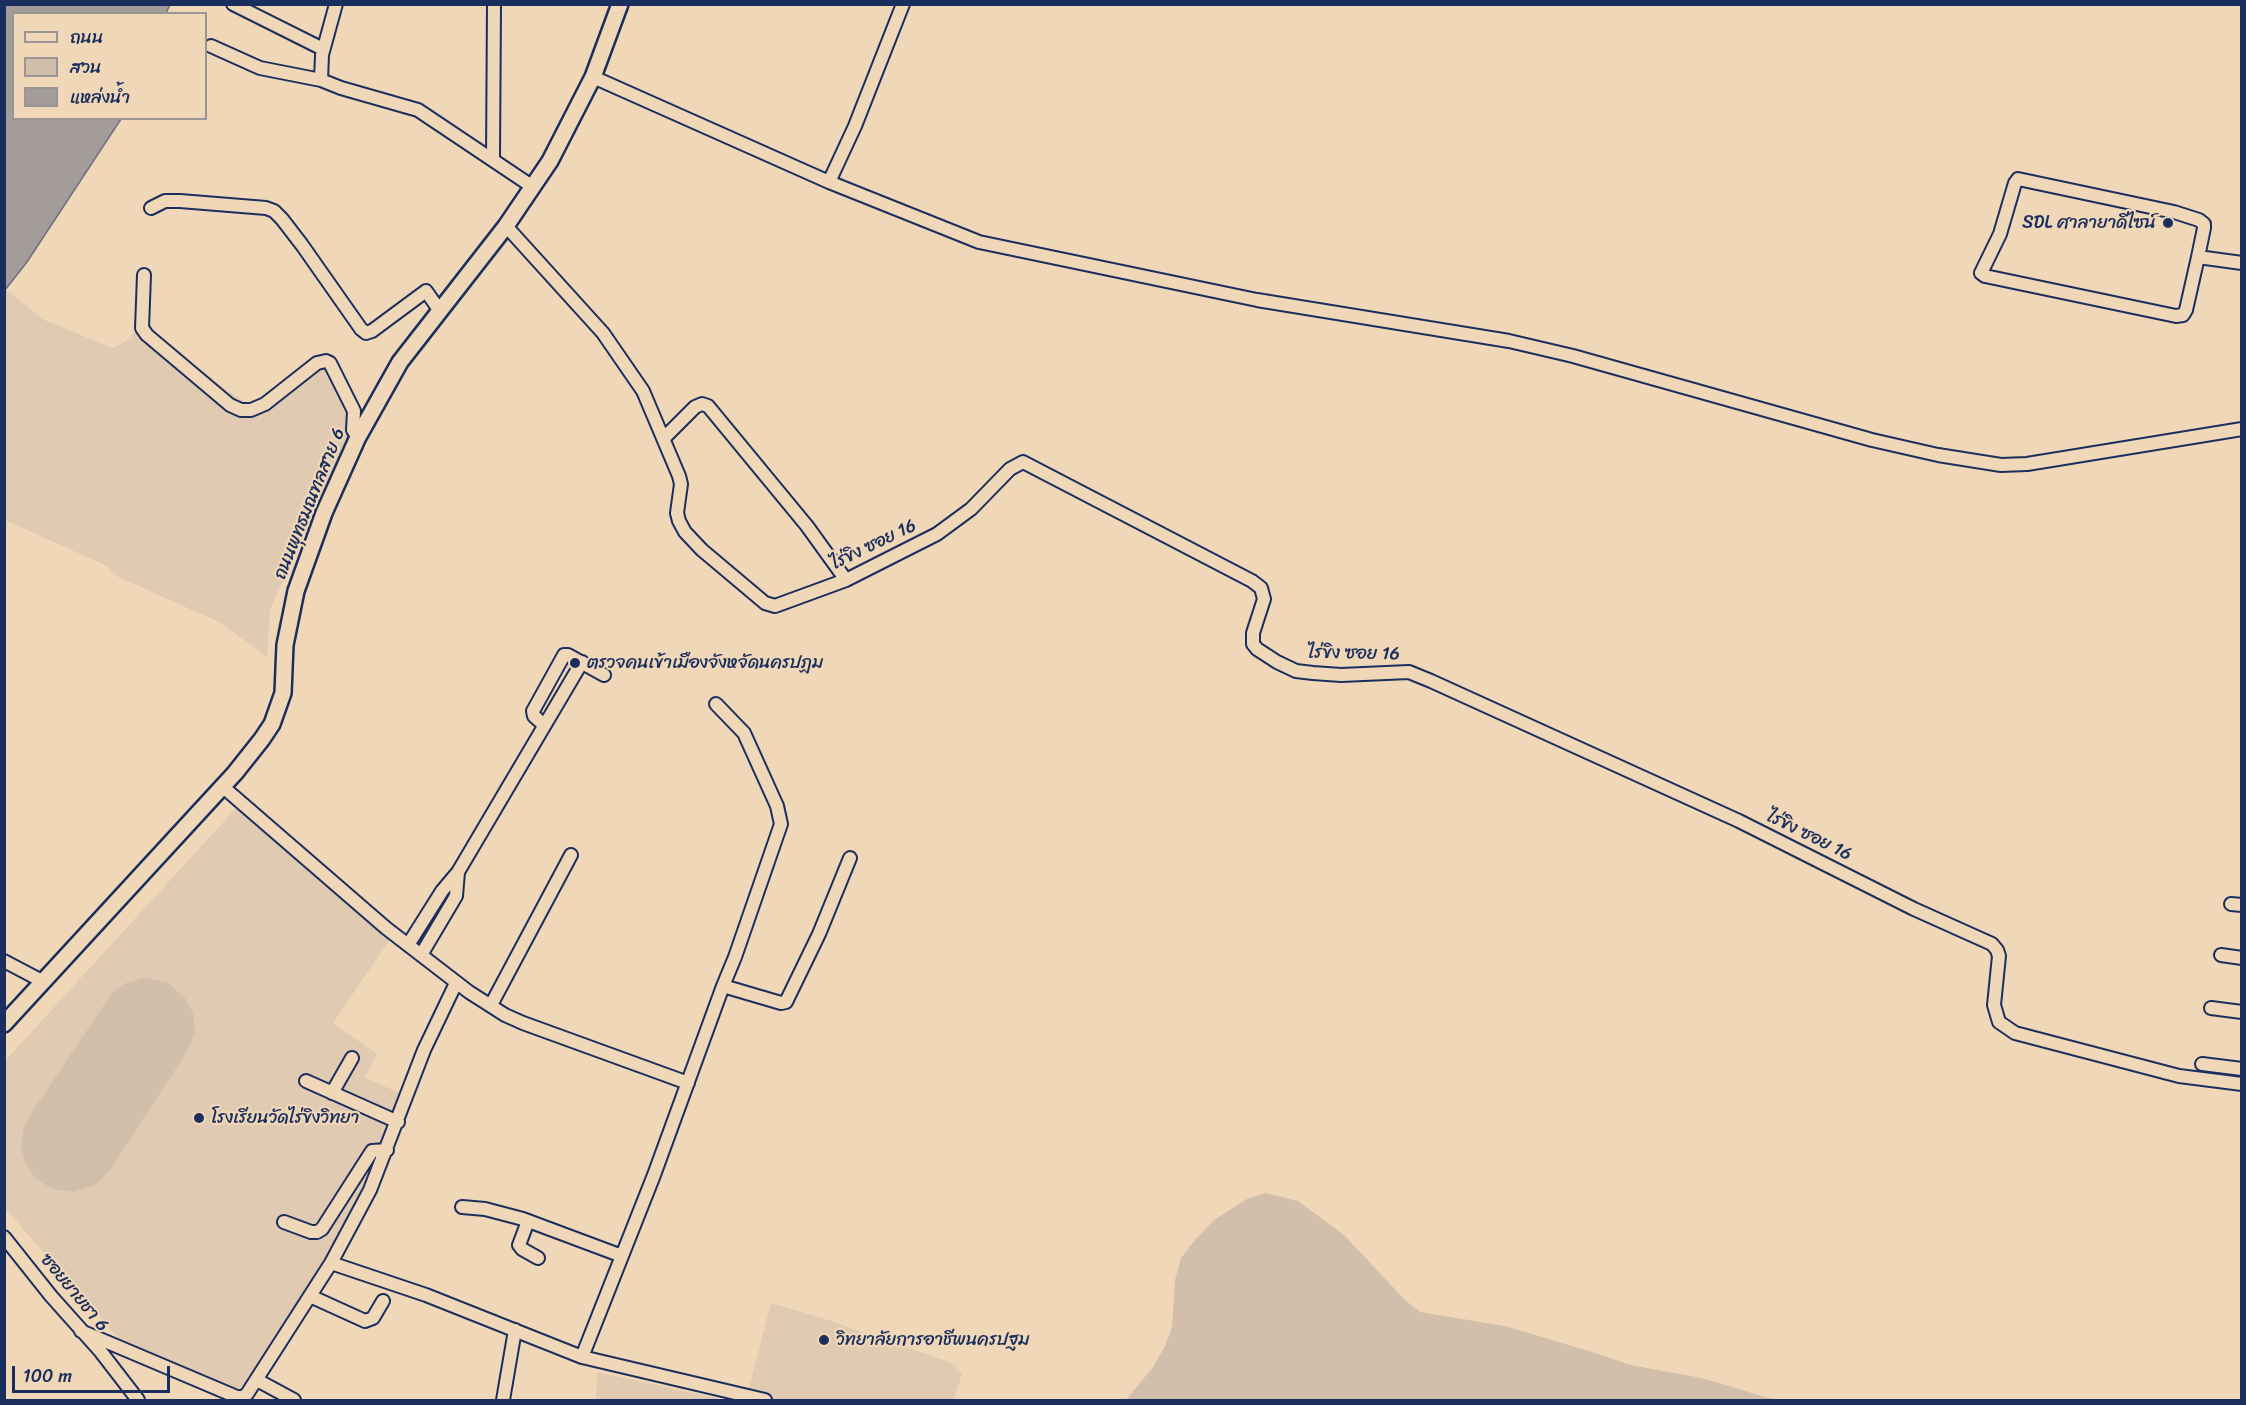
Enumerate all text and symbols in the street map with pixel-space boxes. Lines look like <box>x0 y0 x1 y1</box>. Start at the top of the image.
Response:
legend <box>12 12 207 120</box>
text: ถนน <box>70 21 103 53</box>
text: สวน <box>70 51 102 83</box>
text: แหล่งน้ำ <box>70 81 130 113</box>
place label: SDL ศาลายาดีไซน์ <box>2022 212 2156 234</box>
marker: SDL ศาลายาดีไซน์ <box>2161 216 2175 230</box>
street label: ถนนพุทธมณฑลสาย 6 <box>270 425 350 583</box>
street label: ไร่ขิง ซอย 16 <box>828 515 920 575</box>
street label: ไร่ขิง ซอย 16 <box>1308 642 1400 666</box>
place label: ตรวจคนเข้าเมืองจังหจัดนครปฏม <box>587 652 823 674</box>
marker: ตรวจคนเข้าเมืองจังหจัดนครปฏม <box>568 656 582 670</box>
street label: ไร่ขิง ซอย 16 <box>1763 806 1855 866</box>
place label: โรงเรียนวัดไร่ขิงวิทยา <box>211 1107 359 1129</box>
marker: โรงเรียนวัดไร่ขิงวิทยา <box>192 1111 206 1125</box>
street label: ซอยยายชา 6 <box>35 1250 113 1336</box>
place label: วิทยาลัยการอาชีพนครปฐม <box>836 1329 1029 1351</box>
marker: วิทยาลัยการอาชีพนครปฐม <box>817 1333 831 1347</box>
scale bar <box>15 1354 172 1392</box>
text: 100 m <box>23 1360 72 1392</box>

